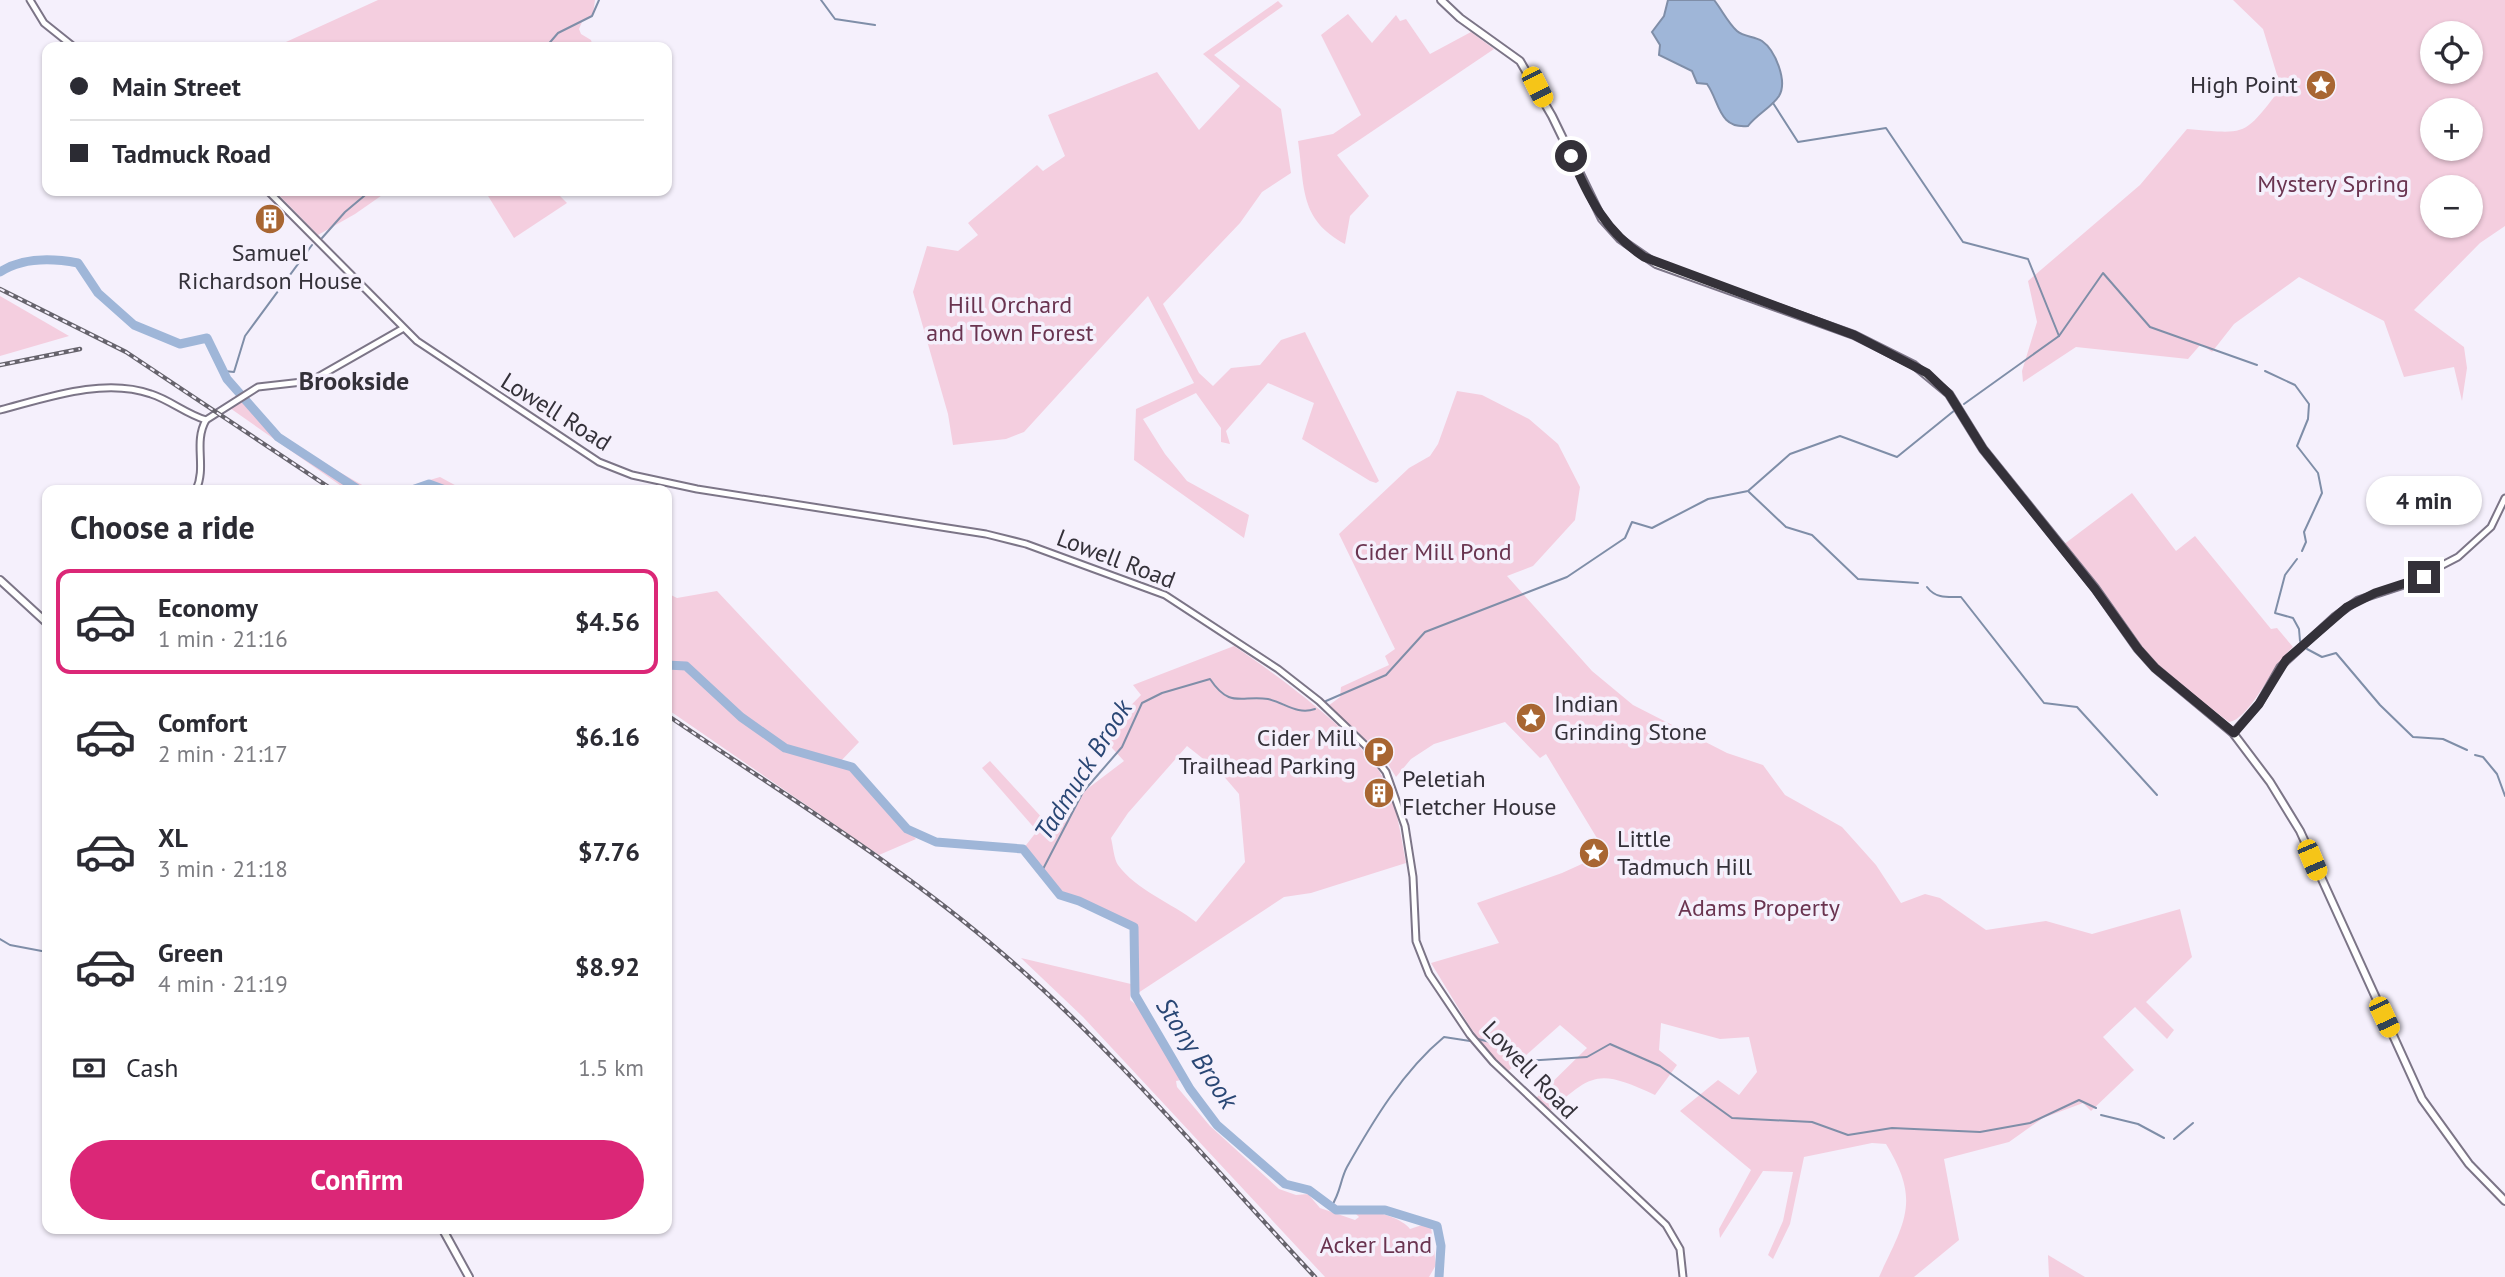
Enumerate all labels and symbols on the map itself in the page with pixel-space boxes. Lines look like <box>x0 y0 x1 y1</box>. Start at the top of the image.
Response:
car <box>1519 64 1556 110</box>
place icon: High Point <box>2304 68 2338 102</box>
place label: High Point <box>2190 69 2298 100</box>
route start <box>1555 140 1587 172</box>
park label: Mystery Spring <box>2257 168 2409 199</box>
building icon: Samuel Richardson House <box>253 202 287 236</box>
place label: Samuel Richardson House <box>178 237 362 296</box>
park label: Hill Orchard and Town Forest <box>926 289 1094 348</box>
district label: Brookside <box>299 364 409 397</box>
street label: Lowell Road <box>495 365 617 458</box>
callout: 4 min <box>2366 476 2482 524</box>
street label: Lowell Road <box>1053 522 1180 595</box>
park label: Cider Mill Pond <box>1354 536 1512 567</box>
route end <box>2408 561 2440 593</box>
place label: Indian Grinding Stone <box>1554 688 1707 747</box>
water label: Tadmuck Brook <box>1026 692 1139 846</box>
place icon: Indian Grinding Stone <box>1514 701 1548 735</box>
place label: Cider Mill Trailhead Parking <box>1179 722 1356 781</box>
parking icon: Cider Mill Trailhead Parking <box>1362 735 1396 769</box>
place label: Peletiah Fletcher House <box>1402 763 1556 822</box>
building icon: Peletiah Fletcher House <box>1362 776 1396 810</box>
place label: Little Tadmuch Hill <box>1617 823 1752 882</box>
place icon: Little Tadmuch Hill <box>1577 836 1611 870</box>
car <box>2295 837 2330 883</box>
park label: Adams Property <box>1678 892 1840 923</box>
water label: Stony Brook <box>1149 991 1246 1116</box>
car <box>2366 994 2403 1040</box>
street label: Lowell Road <box>1476 1014 1585 1125</box>
park label: Acker Land <box>1320 1229 1432 1260</box>

